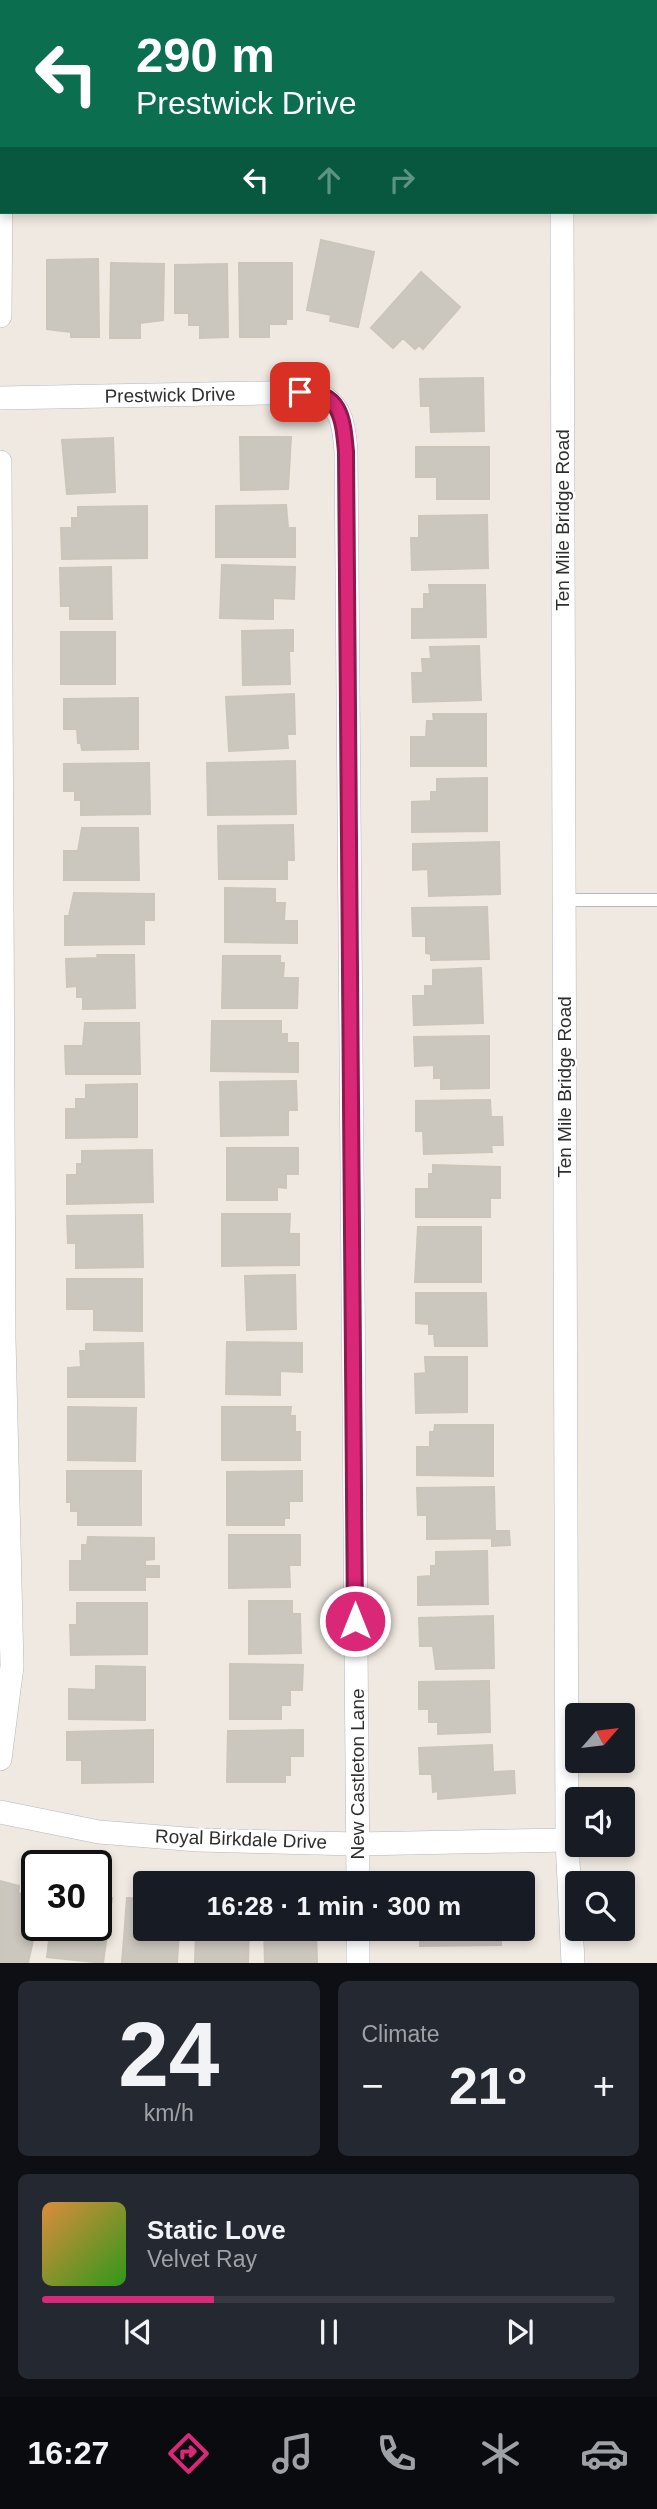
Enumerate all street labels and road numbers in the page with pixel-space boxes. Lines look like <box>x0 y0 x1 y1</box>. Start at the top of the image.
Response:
street label: Prestwick Drive <box>104 383 236 407</box>
street label: Ten Mile Bridge Road <box>552 429 573 611</box>
street label: Ten Mile Bridge Road <box>554 996 575 1178</box>
street label: New Castleton Lane <box>347 1688 368 1860</box>
street label: Royal Birkdale Drive <box>155 1826 327 1852</box>

